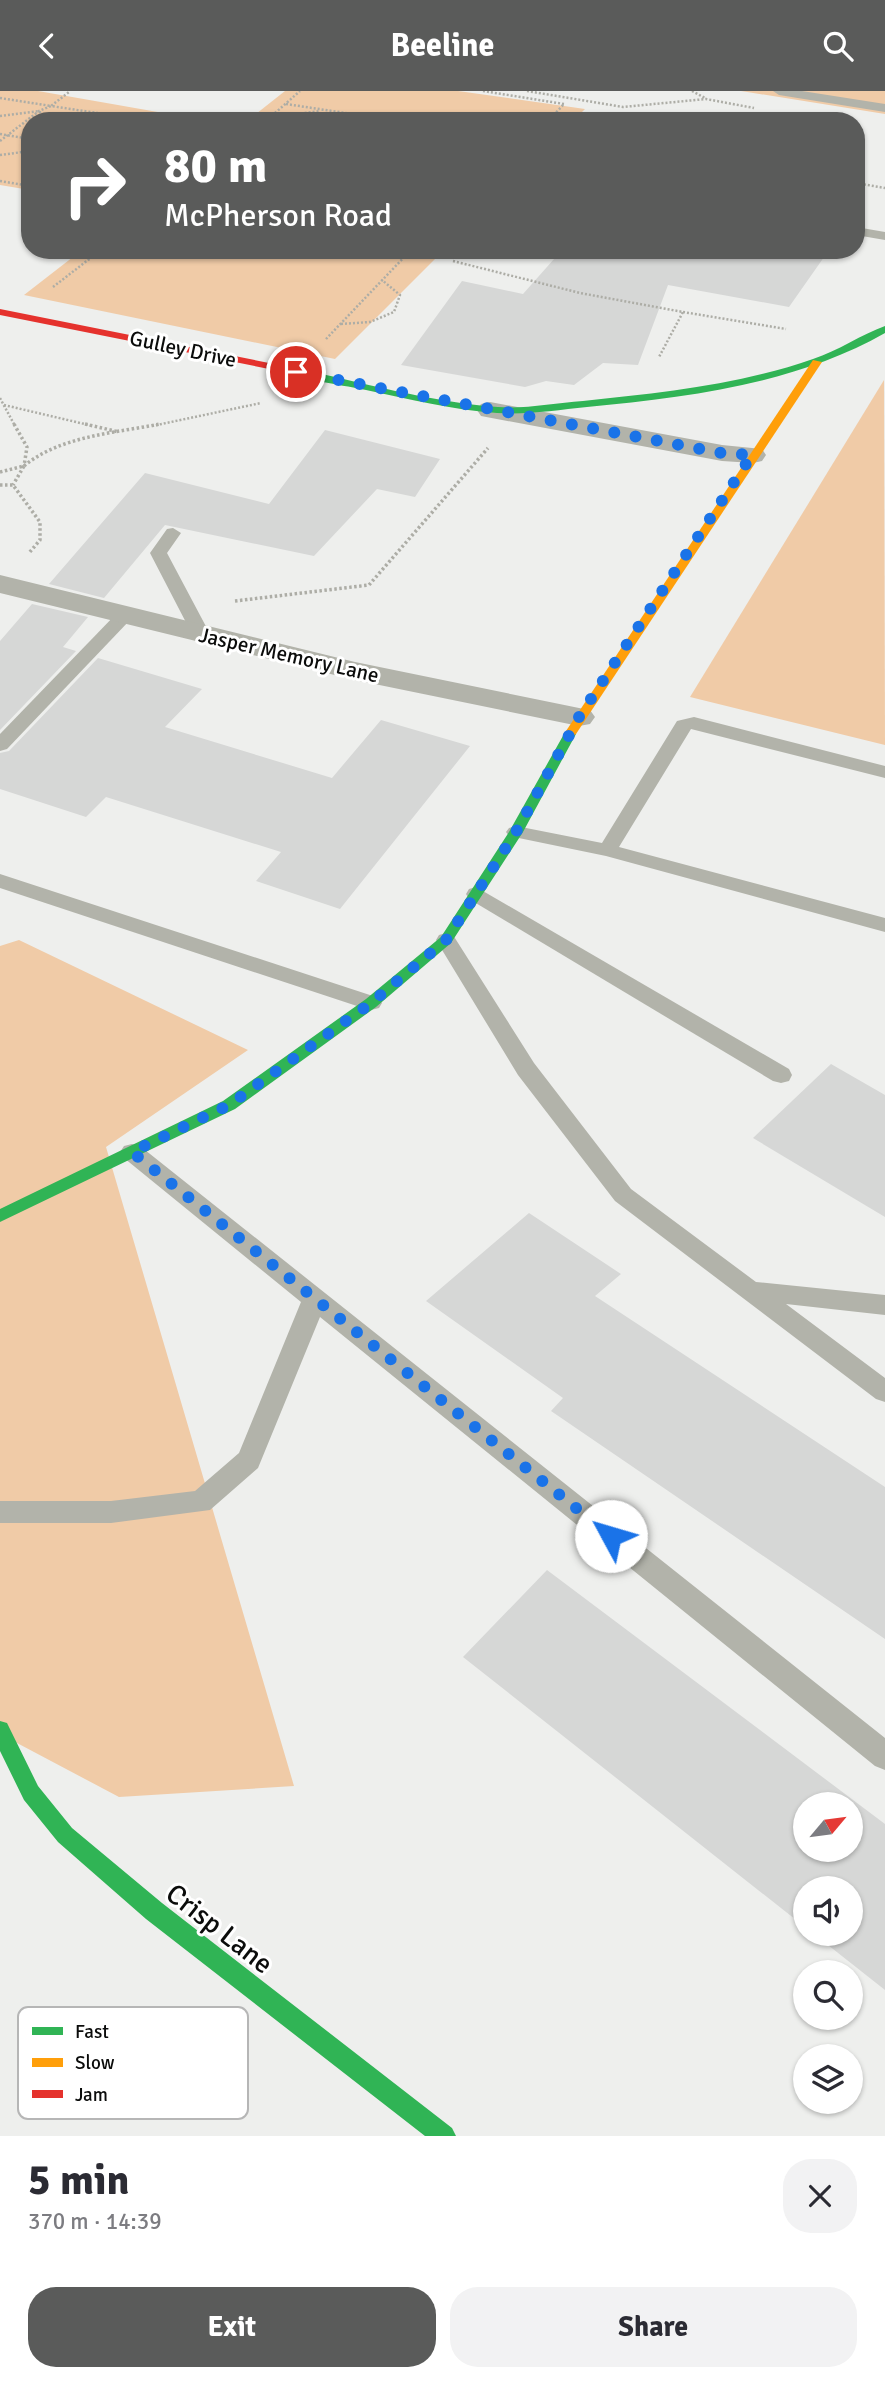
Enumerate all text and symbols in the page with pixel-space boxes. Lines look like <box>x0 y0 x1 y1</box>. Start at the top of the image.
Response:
text: Beeline <box>391 26 494 65</box>
icon: back <box>28 27 66 65</box>
icon: search <box>819 27 857 65</box>
text: 80 m <box>164 136 267 196</box>
icon: right <box>49 140 140 231</box>
text: McPherson Road <box>164 196 392 235</box>
street label: Gulley Drive <box>127 325 239 373</box>
pin <box>266 342 326 402</box>
icon: arrive <box>277 353 315 391</box>
street label: Jasper Memory Lane <box>196 622 382 688</box>
position arrow <box>574 1499 648 1573</box>
north arrow <box>793 1792 863 1862</box>
map controls <box>793 1792 863 2114</box>
street label: Crisp Lane <box>159 1876 280 1981</box>
button: sound <box>793 1876 863 1946</box>
button: search <box>793 1960 863 2030</box>
legend <box>18 2007 248 2119</box>
text: Fast <box>75 2020 109 2044</box>
button: layers <box>793 2044 863 2114</box>
text: Slow <box>75 2051 115 2075</box>
text: Jam <box>75 2083 108 2107</box>
text: 5 min <box>28 2155 129 2206</box>
button: close <box>783 2159 857 2233</box>
text: 370 m · 14:39 <box>28 2207 162 2236</box>
button: Exit <box>28 2287 436 2367</box>
button: Share <box>450 2287 857 2367</box>

